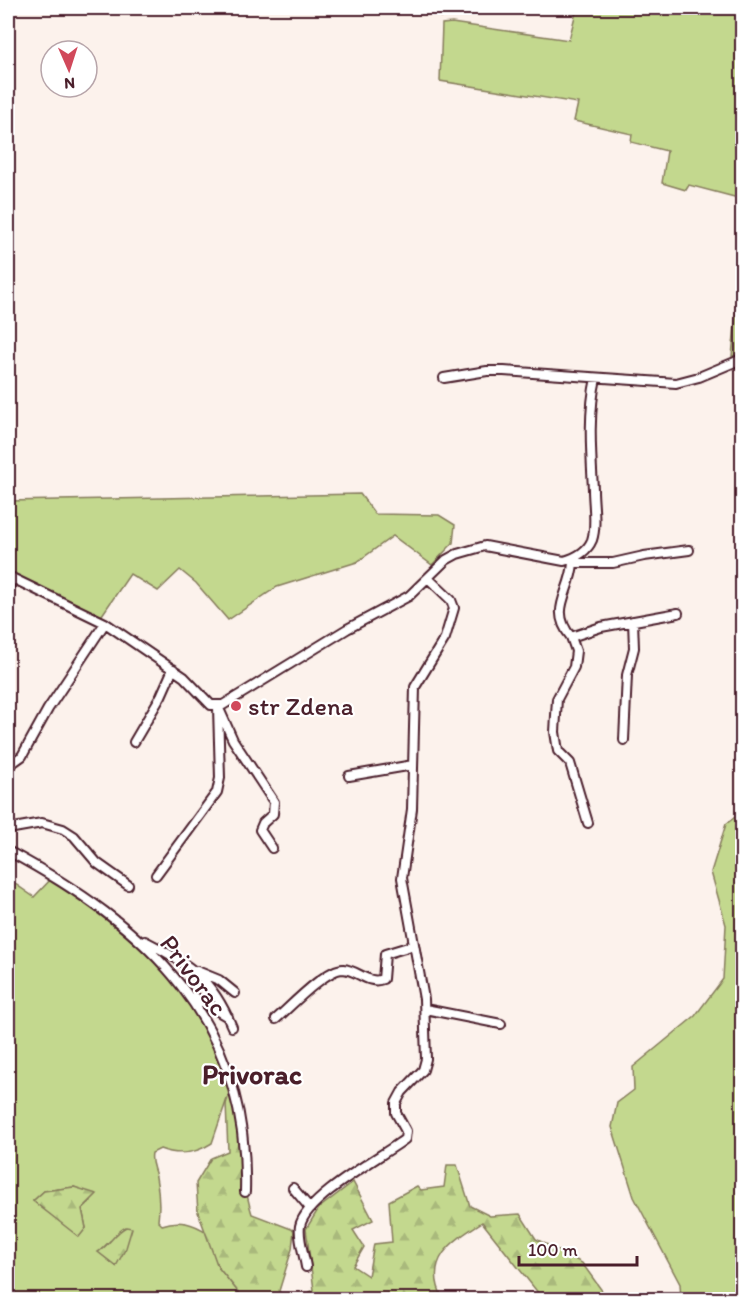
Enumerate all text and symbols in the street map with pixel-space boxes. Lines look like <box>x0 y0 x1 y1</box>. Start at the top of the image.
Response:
north arrow <box>39 39 99 99</box>
text: N <box>64 74 76 93</box>
place label: str Zdena <box>248 690 354 722</box>
marker: str Zdena <box>229 699 243 713</box>
street label: Privorac <box>153 928 235 1022</box>
district label: Privorac <box>202 1057 302 1091</box>
scale bar <box>519 1229 638 1267</box>
text: 100 m <box>528 1239 578 1261</box>

